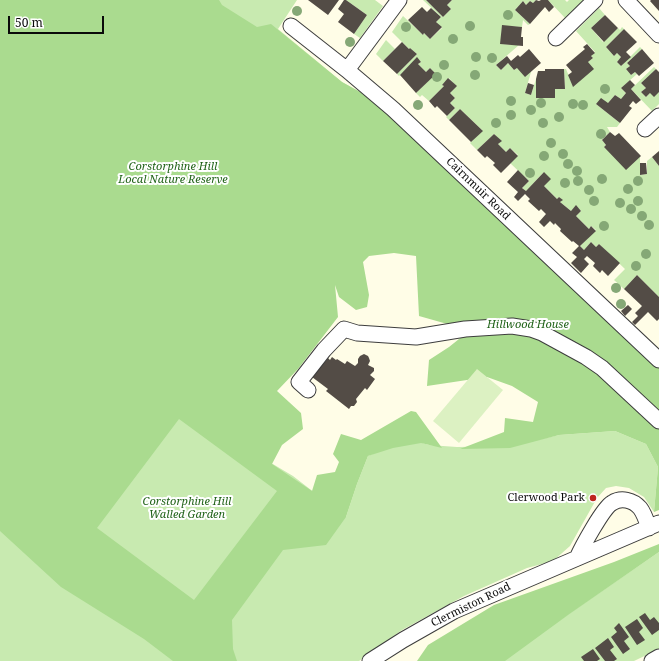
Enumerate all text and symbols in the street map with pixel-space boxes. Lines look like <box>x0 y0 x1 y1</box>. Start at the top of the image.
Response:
scale bar <box>10 8 106 34</box>
text: 50 m <box>15 14 43 31</box>
street label: Cairnmuir Road <box>443 155 513 223</box>
park label: Corstorphine Hill Local Nature Reserve <box>118 160 228 186</box>
park label: Hillwood House <box>487 318 569 332</box>
place label: Clerwood Park <box>508 491 585 505</box>
marker: Clerwood Park <box>588 493 598 503</box>
park label: Corstorphine Hill Walled Garden <box>143 495 231 521</box>
street label: Clermiston Road <box>429 580 513 630</box>

